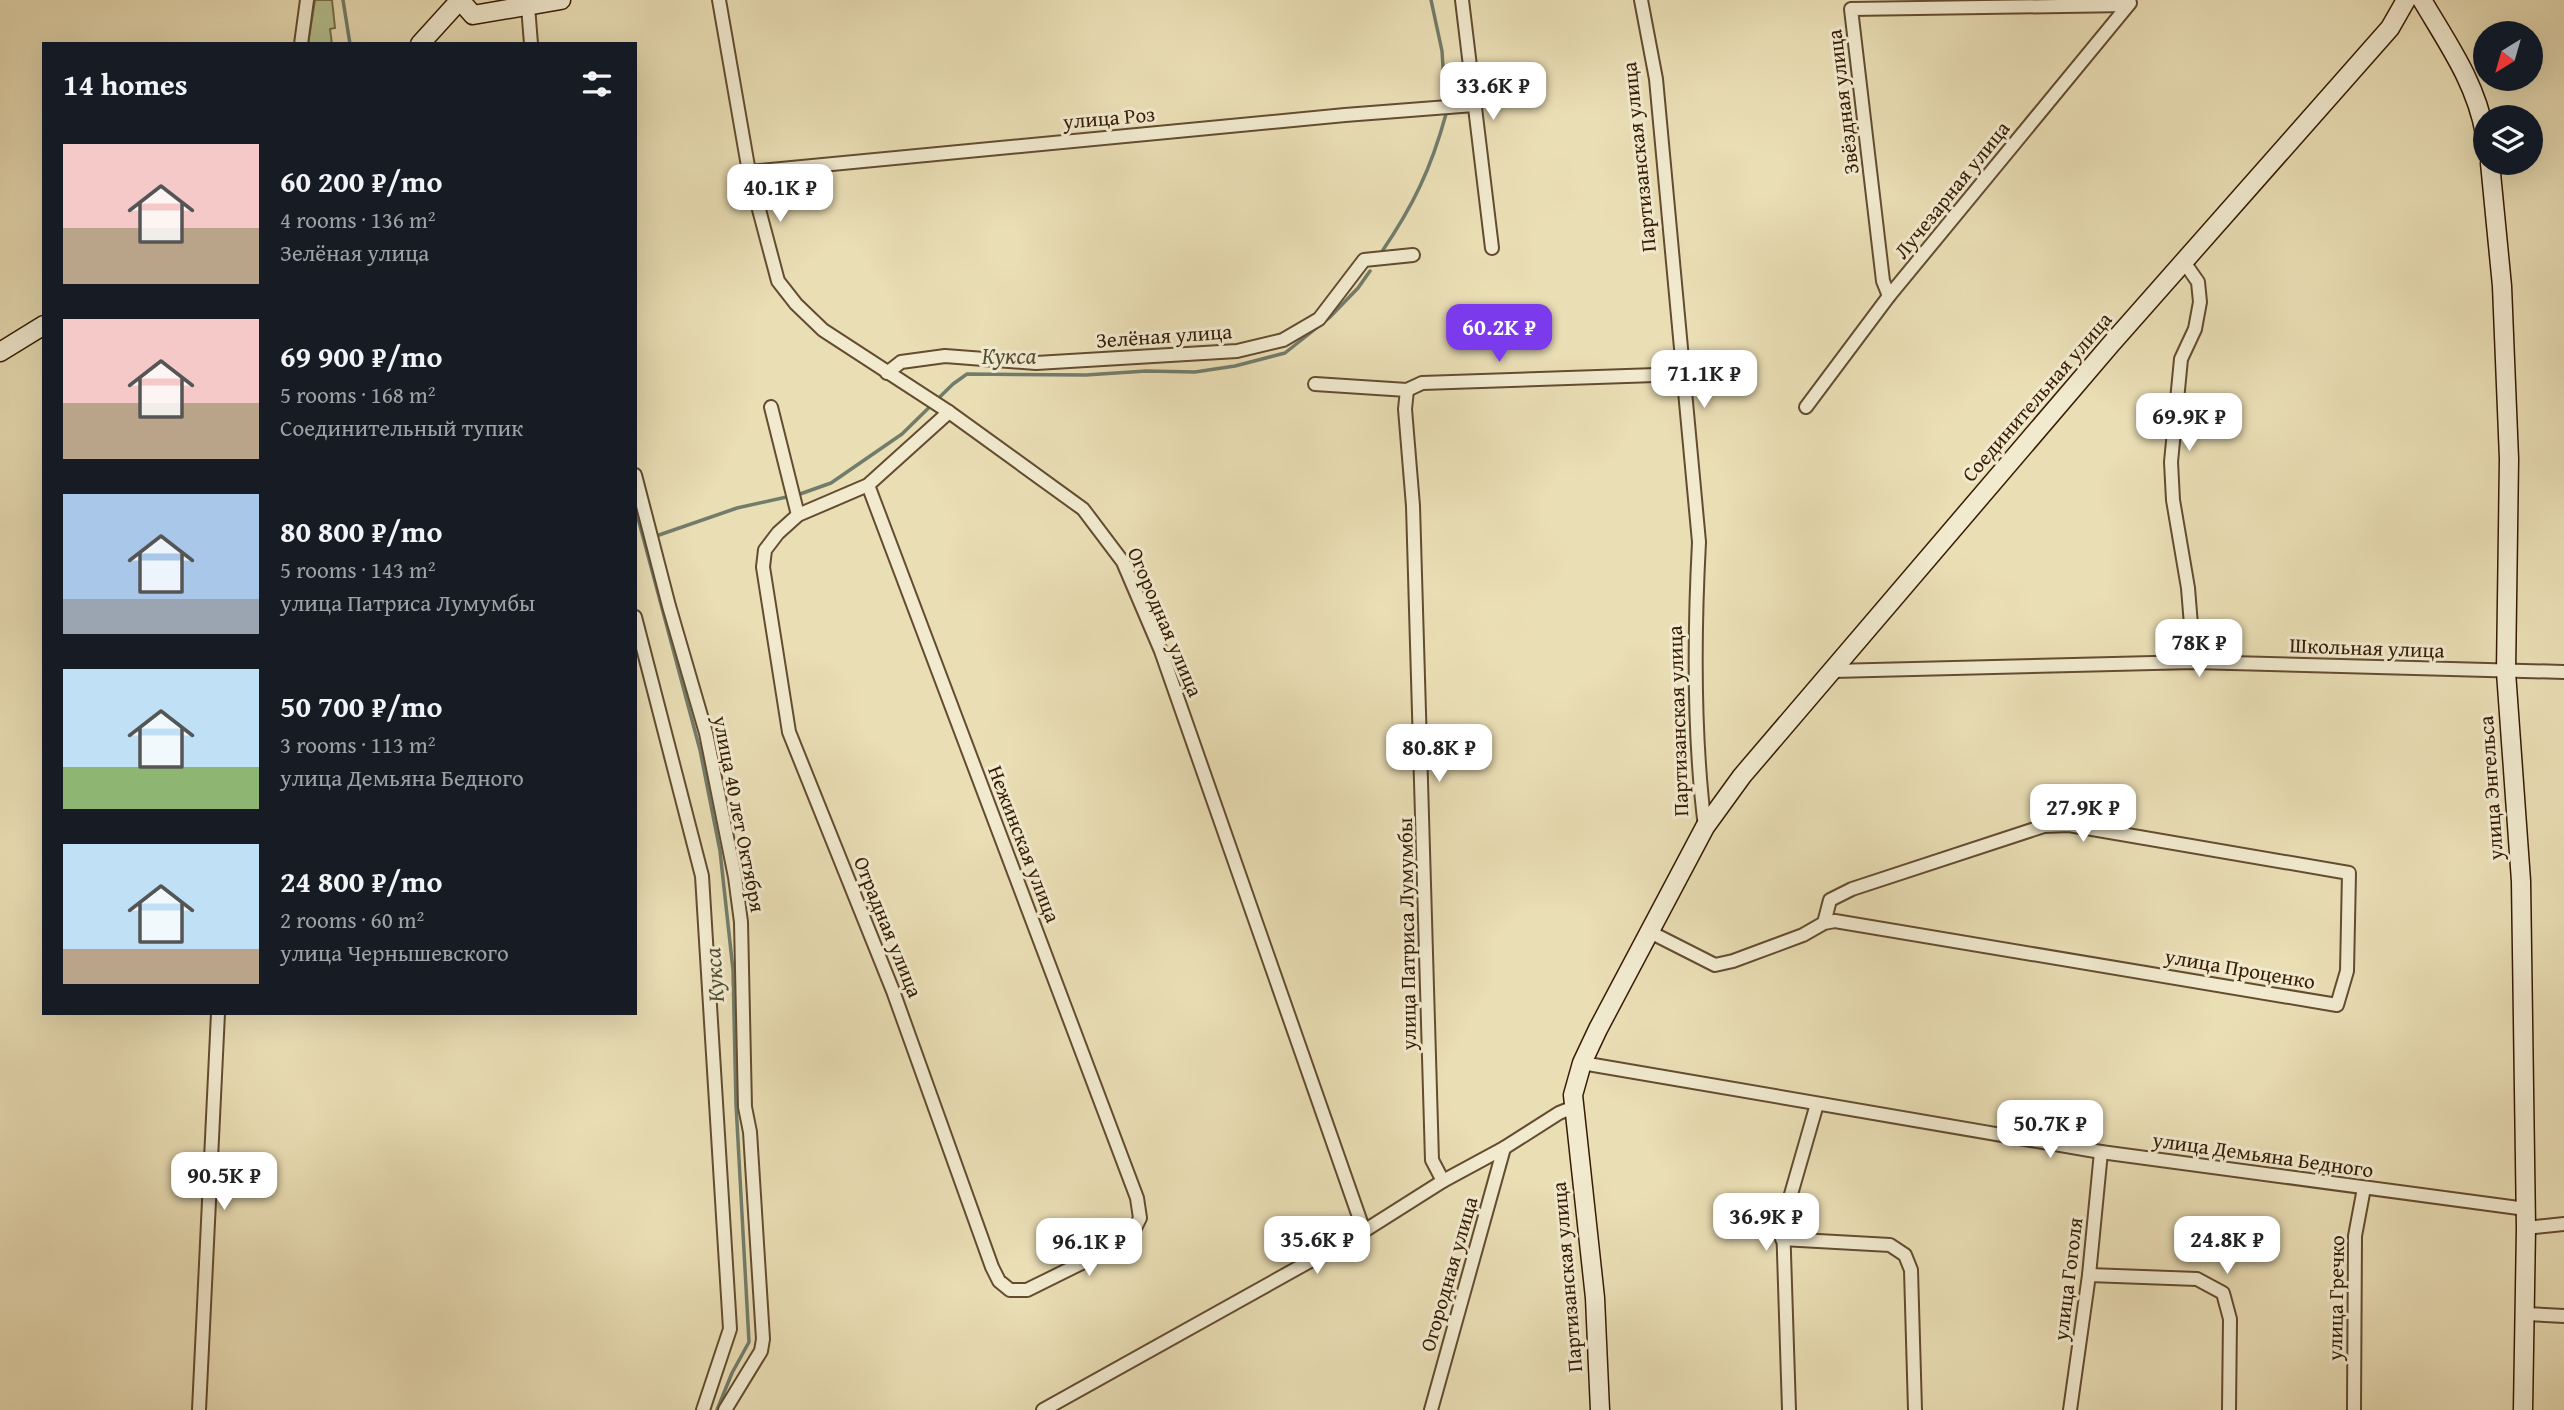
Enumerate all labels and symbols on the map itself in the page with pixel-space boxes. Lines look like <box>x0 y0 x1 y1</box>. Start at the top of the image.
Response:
north arrow <box>2473 21 2543 91</box>
street label: Звёздная улица <box>1818 28 1867 176</box>
street label: Партизанская улица <box>1613 60 1664 254</box>
pin: 33.6K ₽ <box>1428 62 1558 122</box>
street label: улица Роз <box>1061 98 1156 137</box>
street label: Лучезарная улица <box>1886 114 2017 265</box>
pin: 40.1K ₽ <box>715 164 845 224</box>
pin: 60.2K ₽ <box>1434 304 1564 364</box>
street label: Соединительная улица <box>1954 305 2119 488</box>
street label: Зелёная улица <box>1095 315 1233 356</box>
water label: Кукса <box>982 339 1037 372</box>
pin: 71.1K ₽ <box>1639 350 1769 410</box>
pin: 69.9K ₽ <box>2124 393 2254 453</box>
street label: Огородная улица <box>1120 542 1211 701</box>
pin: 78K ₽ <box>2150 620 2248 679</box>
street label: Партизанская улица <box>1659 625 1696 817</box>
street label: Школьная улица <box>2289 629 2445 666</box>
street label: улица 40 лет Октября <box>705 712 774 915</box>
street label: улица Энгельса <box>2470 715 2511 862</box>
pin: 80.8K ₽ <box>1374 724 1504 784</box>
street label: Нежинская улица <box>980 761 1069 927</box>
pin: 27.9K ₽ <box>2018 784 2148 844</box>
street label: улица Патриса Лумумбы <box>1389 817 1424 1052</box>
street label: Отрадная улица <box>846 852 931 1002</box>
street label: улица Проценко <box>2161 940 2318 997</box>
water label: Кукса <box>695 946 732 1003</box>
pin: 50.7K ₽ <box>1985 1100 2115 1160</box>
street label: улица Демьяна Бедного <box>2150 1124 2375 1185</box>
pin: 90.5K ₽ <box>159 1152 289 1212</box>
street label: Партизанская улица <box>1543 1181 1590 1374</box>
street label: Огородная улица <box>1412 1193 1485 1355</box>
pin: 36.9K ₽ <box>1701 1194 1831 1253</box>
street label: улица Гоголя <box>2044 1215 2090 1343</box>
pin: 35.6K ₽ <box>1252 1216 1382 1276</box>
pin: 24.8K ₽ <box>2162 1216 2292 1276</box>
pin: 96.1K ₽ <box>1024 1218 1154 1278</box>
street label: улица Гречко <box>2319 1235 2352 1362</box>

